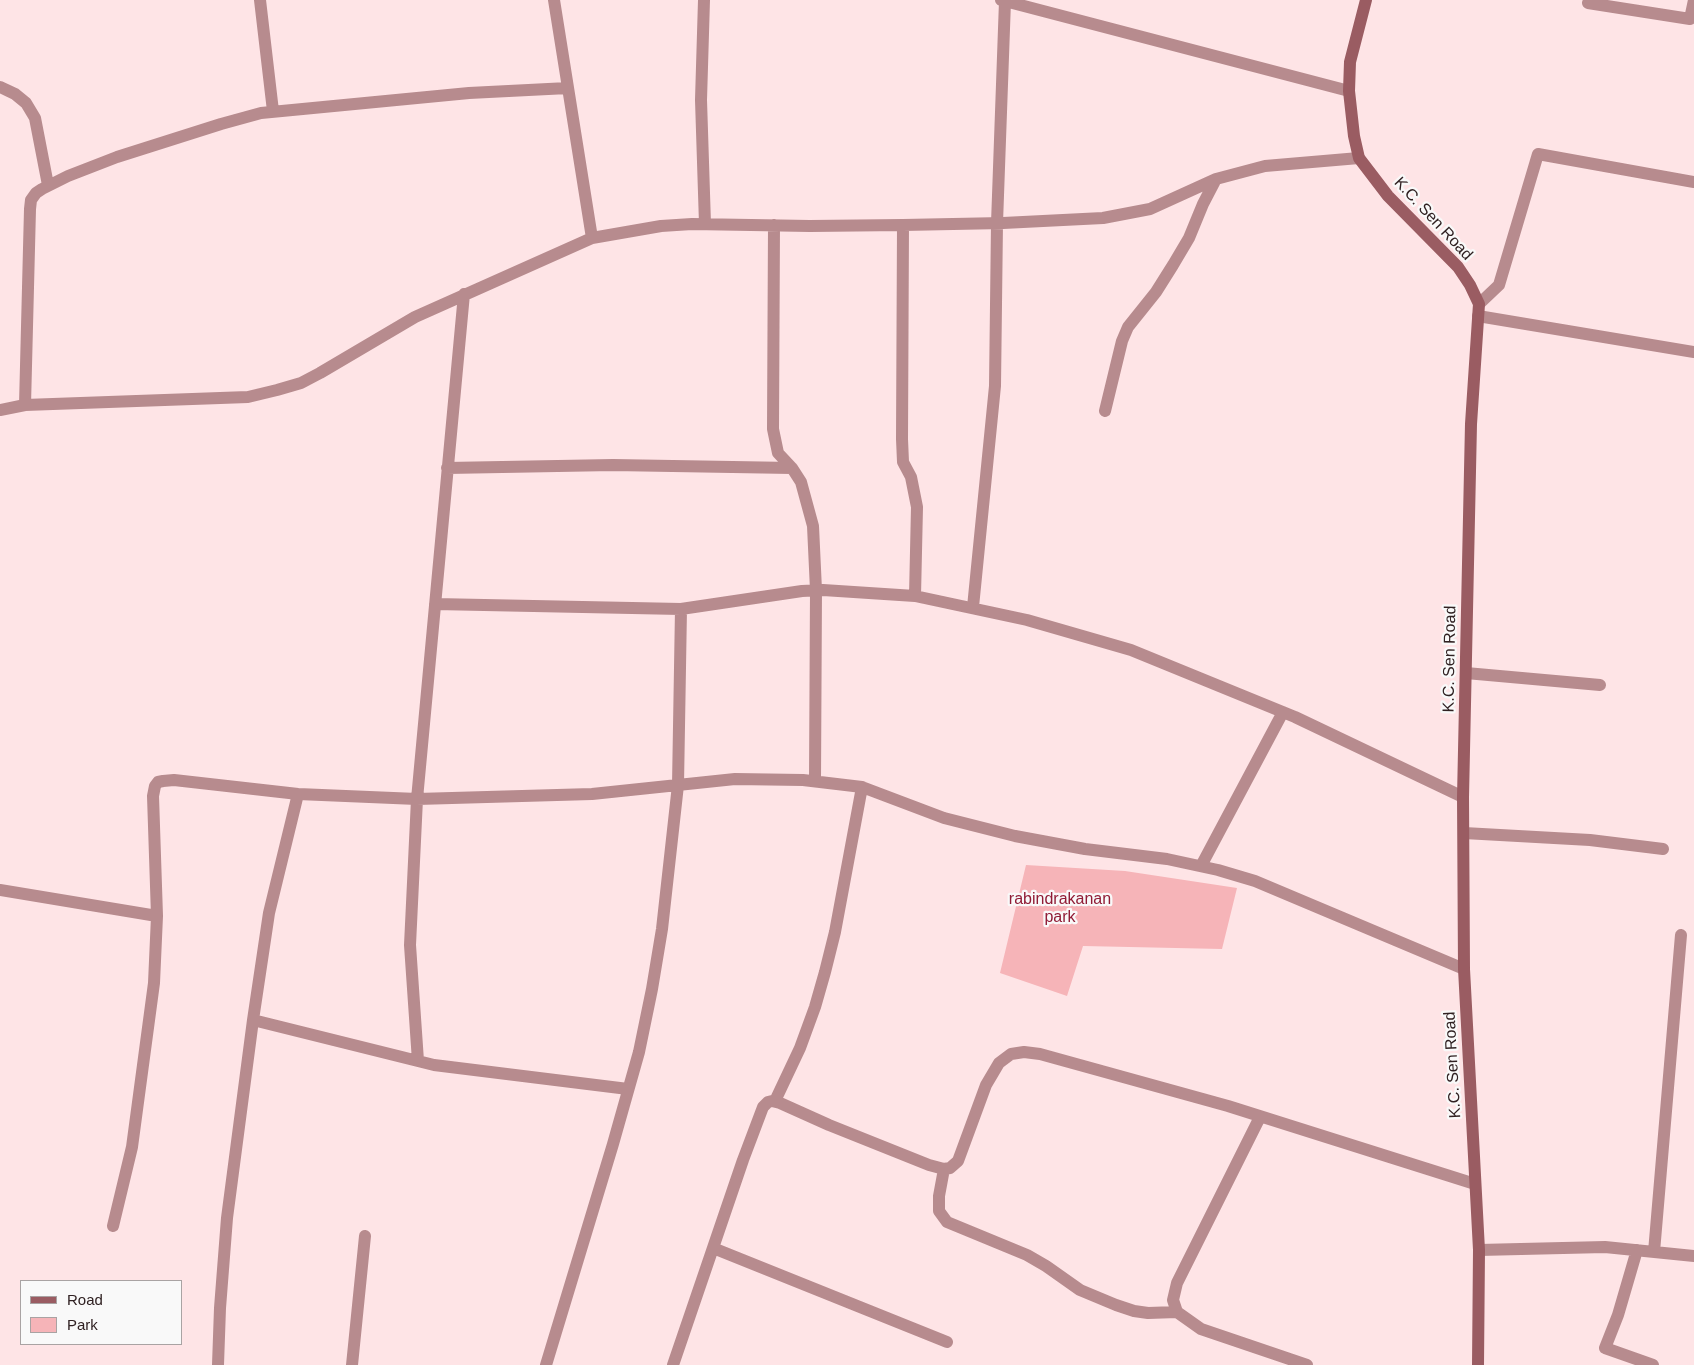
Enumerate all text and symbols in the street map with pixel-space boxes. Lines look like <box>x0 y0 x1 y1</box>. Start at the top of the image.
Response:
street label: K.C. Sen Road <box>1390 173 1476 265</box>
street label: K.C. Sen Road <box>1439 605 1461 713</box>
park label: rabindrakanan park <box>1009 890 1111 928</box>
street label: K.C. Sen Road <box>1441 1011 1465 1119</box>
legend <box>20 1280 182 1345</box>
text: Road <box>67 1291 103 1308</box>
text: Park <box>67 1316 98 1333</box>

